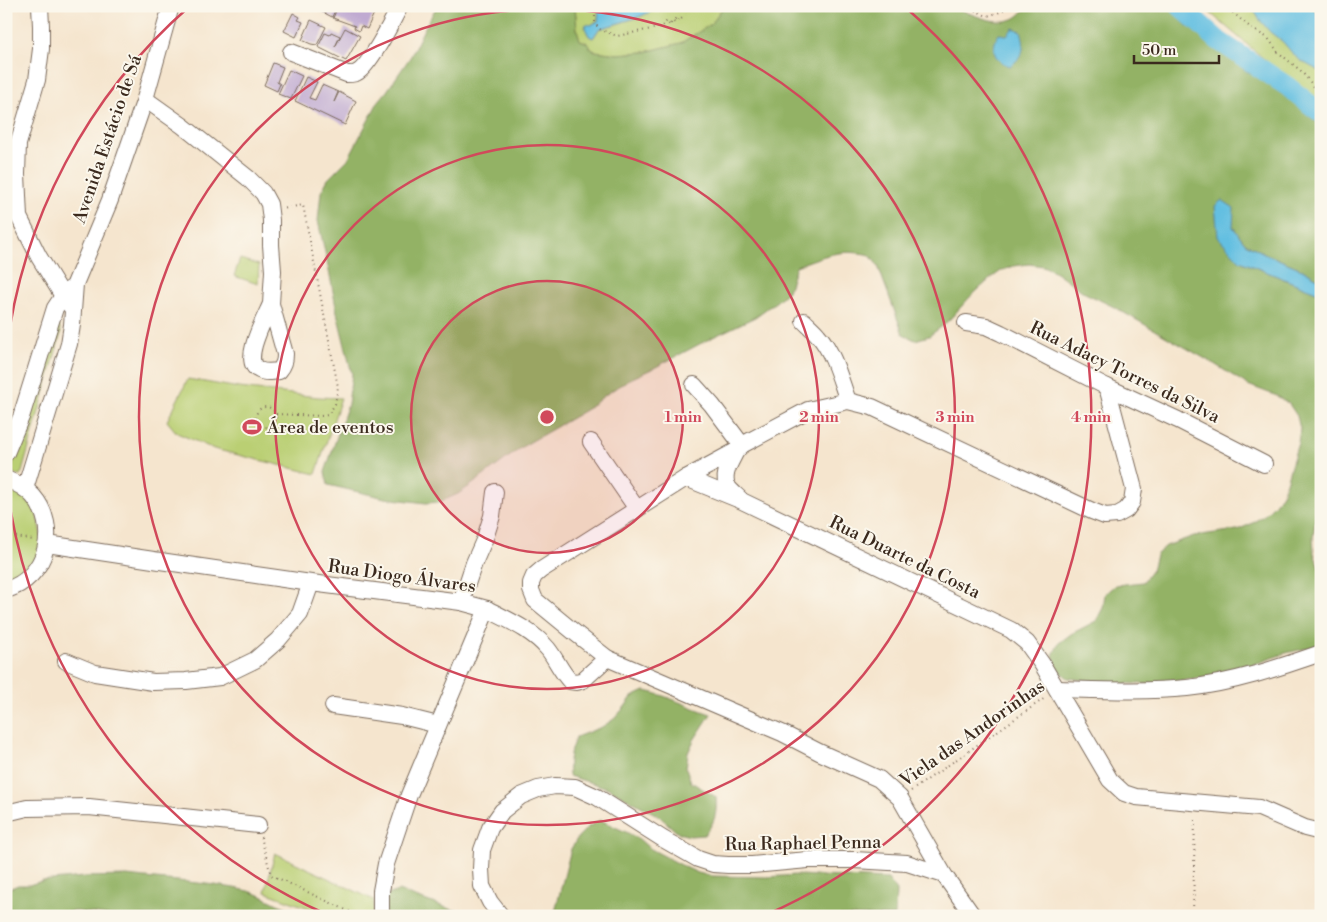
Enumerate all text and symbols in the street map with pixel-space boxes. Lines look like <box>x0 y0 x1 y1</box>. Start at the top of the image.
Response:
scale bar <box>1134 32 1220 64</box>
text: 50 m <box>1142 41 1176 60</box>
street label: Avenida Estácio de Sá <box>68 51 147 227</box>
street label: Rua Adacy Torres da Silva <box>1026 316 1224 429</box>
centre of rings <box>538 408 556 426</box>
text: 1 min <box>664 408 702 427</box>
text: 2 min <box>799 408 839 427</box>
text: 3 min <box>935 408 975 427</box>
text: 4 min <box>1071 408 1112 427</box>
sports icon: Área de eventos <box>241 416 263 438</box>
place label: Área de eventos <box>266 416 394 439</box>
street label: Rua Duarte da Costa <box>825 511 985 604</box>
street label: Rua Diogo Álvares <box>326 555 477 598</box>
street label: Viela das Andorinhas <box>894 675 1049 793</box>
street label: Rua Raphael Penna <box>724 831 882 856</box>

